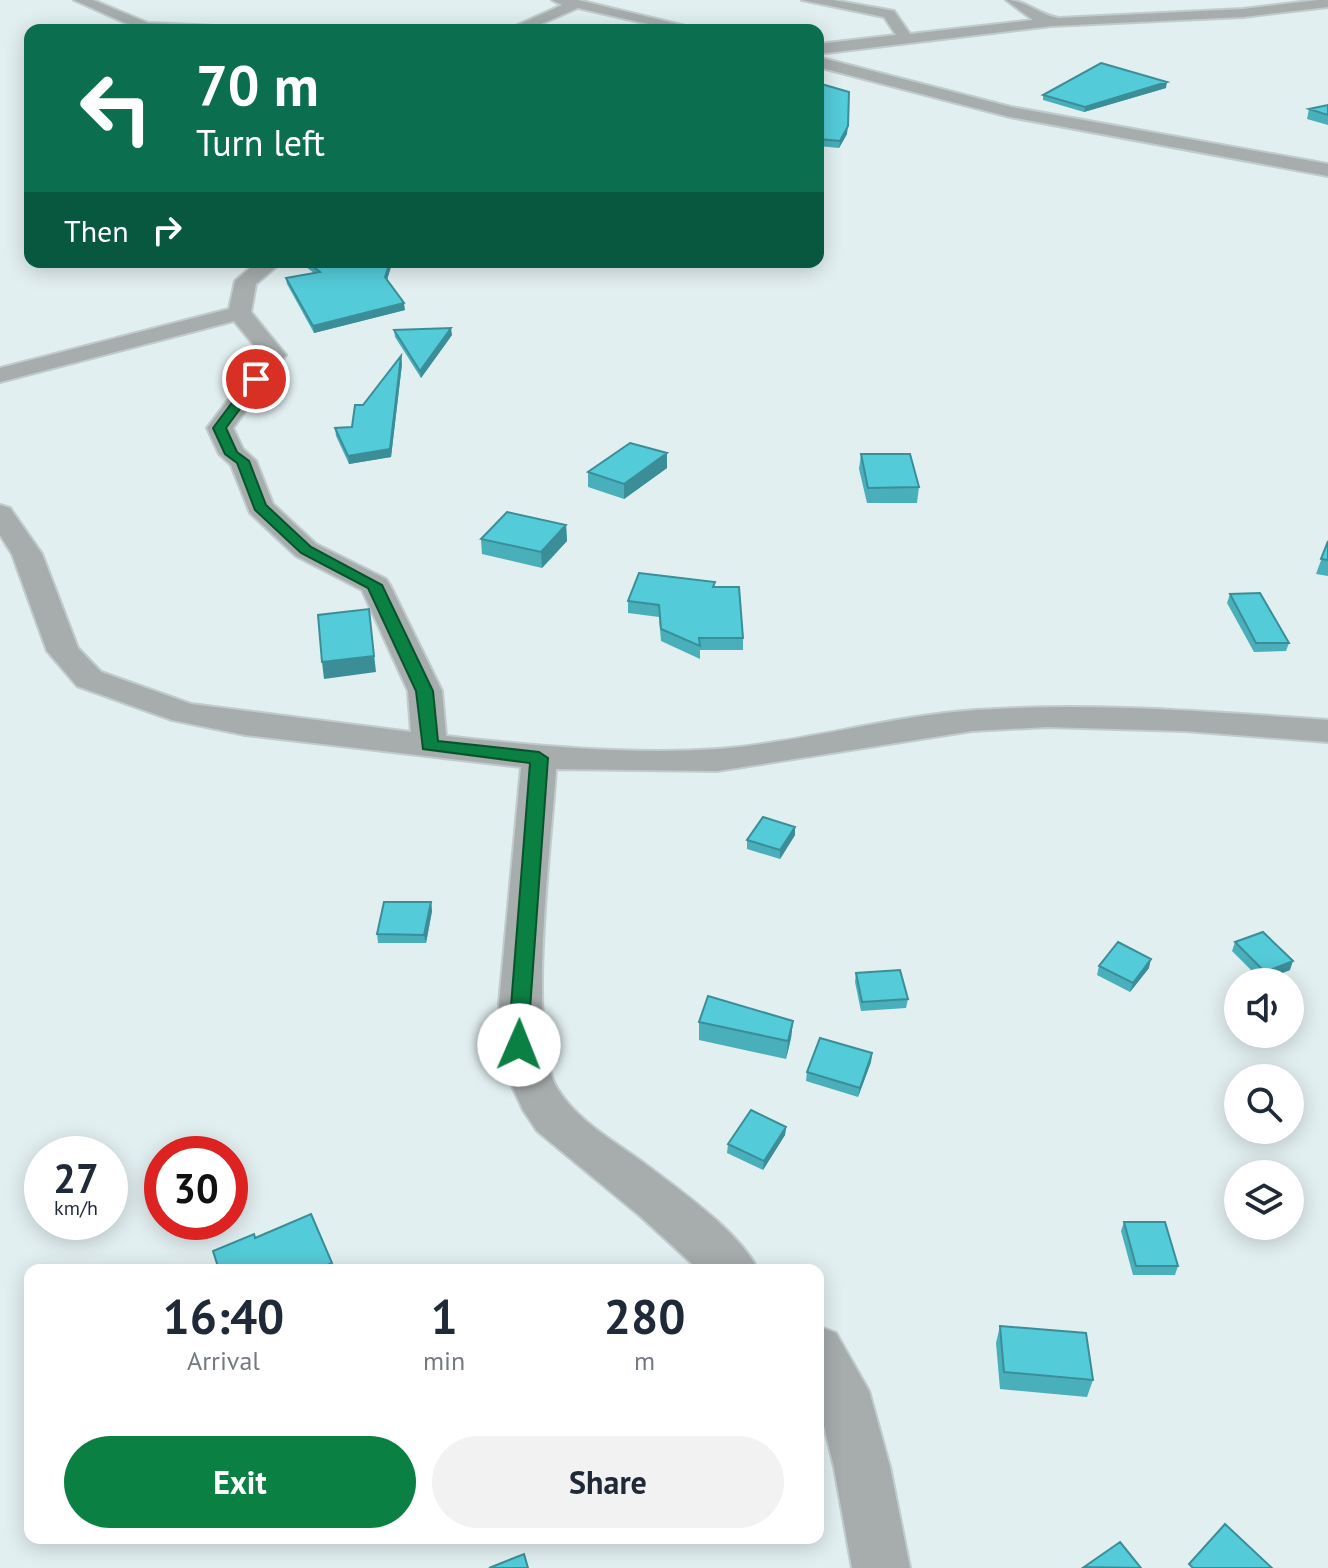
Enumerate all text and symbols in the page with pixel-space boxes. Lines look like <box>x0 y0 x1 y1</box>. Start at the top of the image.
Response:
text: 70 m <box>196 49 319 121</box>
icon: left <box>64 56 168 160</box>
text: Turn left <box>196 119 325 166</box>
icon: right <box>145 208 189 252</box>
text: Then <box>64 211 129 250</box>
pin <box>222 345 290 413</box>
icon: arrive <box>234 357 278 401</box>
map controls <box>1224 968 1304 1240</box>
button: sound <box>1224 968 1304 1048</box>
position arrow <box>477 1003 561 1087</box>
button: search <box>1224 1064 1304 1144</box>
speed limit sign: 30 <box>144 1136 248 1240</box>
text: 27 <box>53 1152 99 1204</box>
button: layers <box>1224 1160 1304 1240</box>
text: km/h <box>54 1195 98 1221</box>
text: 16:40 <box>163 1285 284 1347</box>
text: 1 <box>430 1285 458 1347</box>
text: 280 <box>604 1285 685 1347</box>
text: Arrival <box>187 1344 260 1377</box>
text: min <box>423 1344 465 1377</box>
text: m <box>634 1344 655 1377</box>
button: Exit <box>64 1436 416 1528</box>
button: Share <box>432 1436 784 1528</box>

